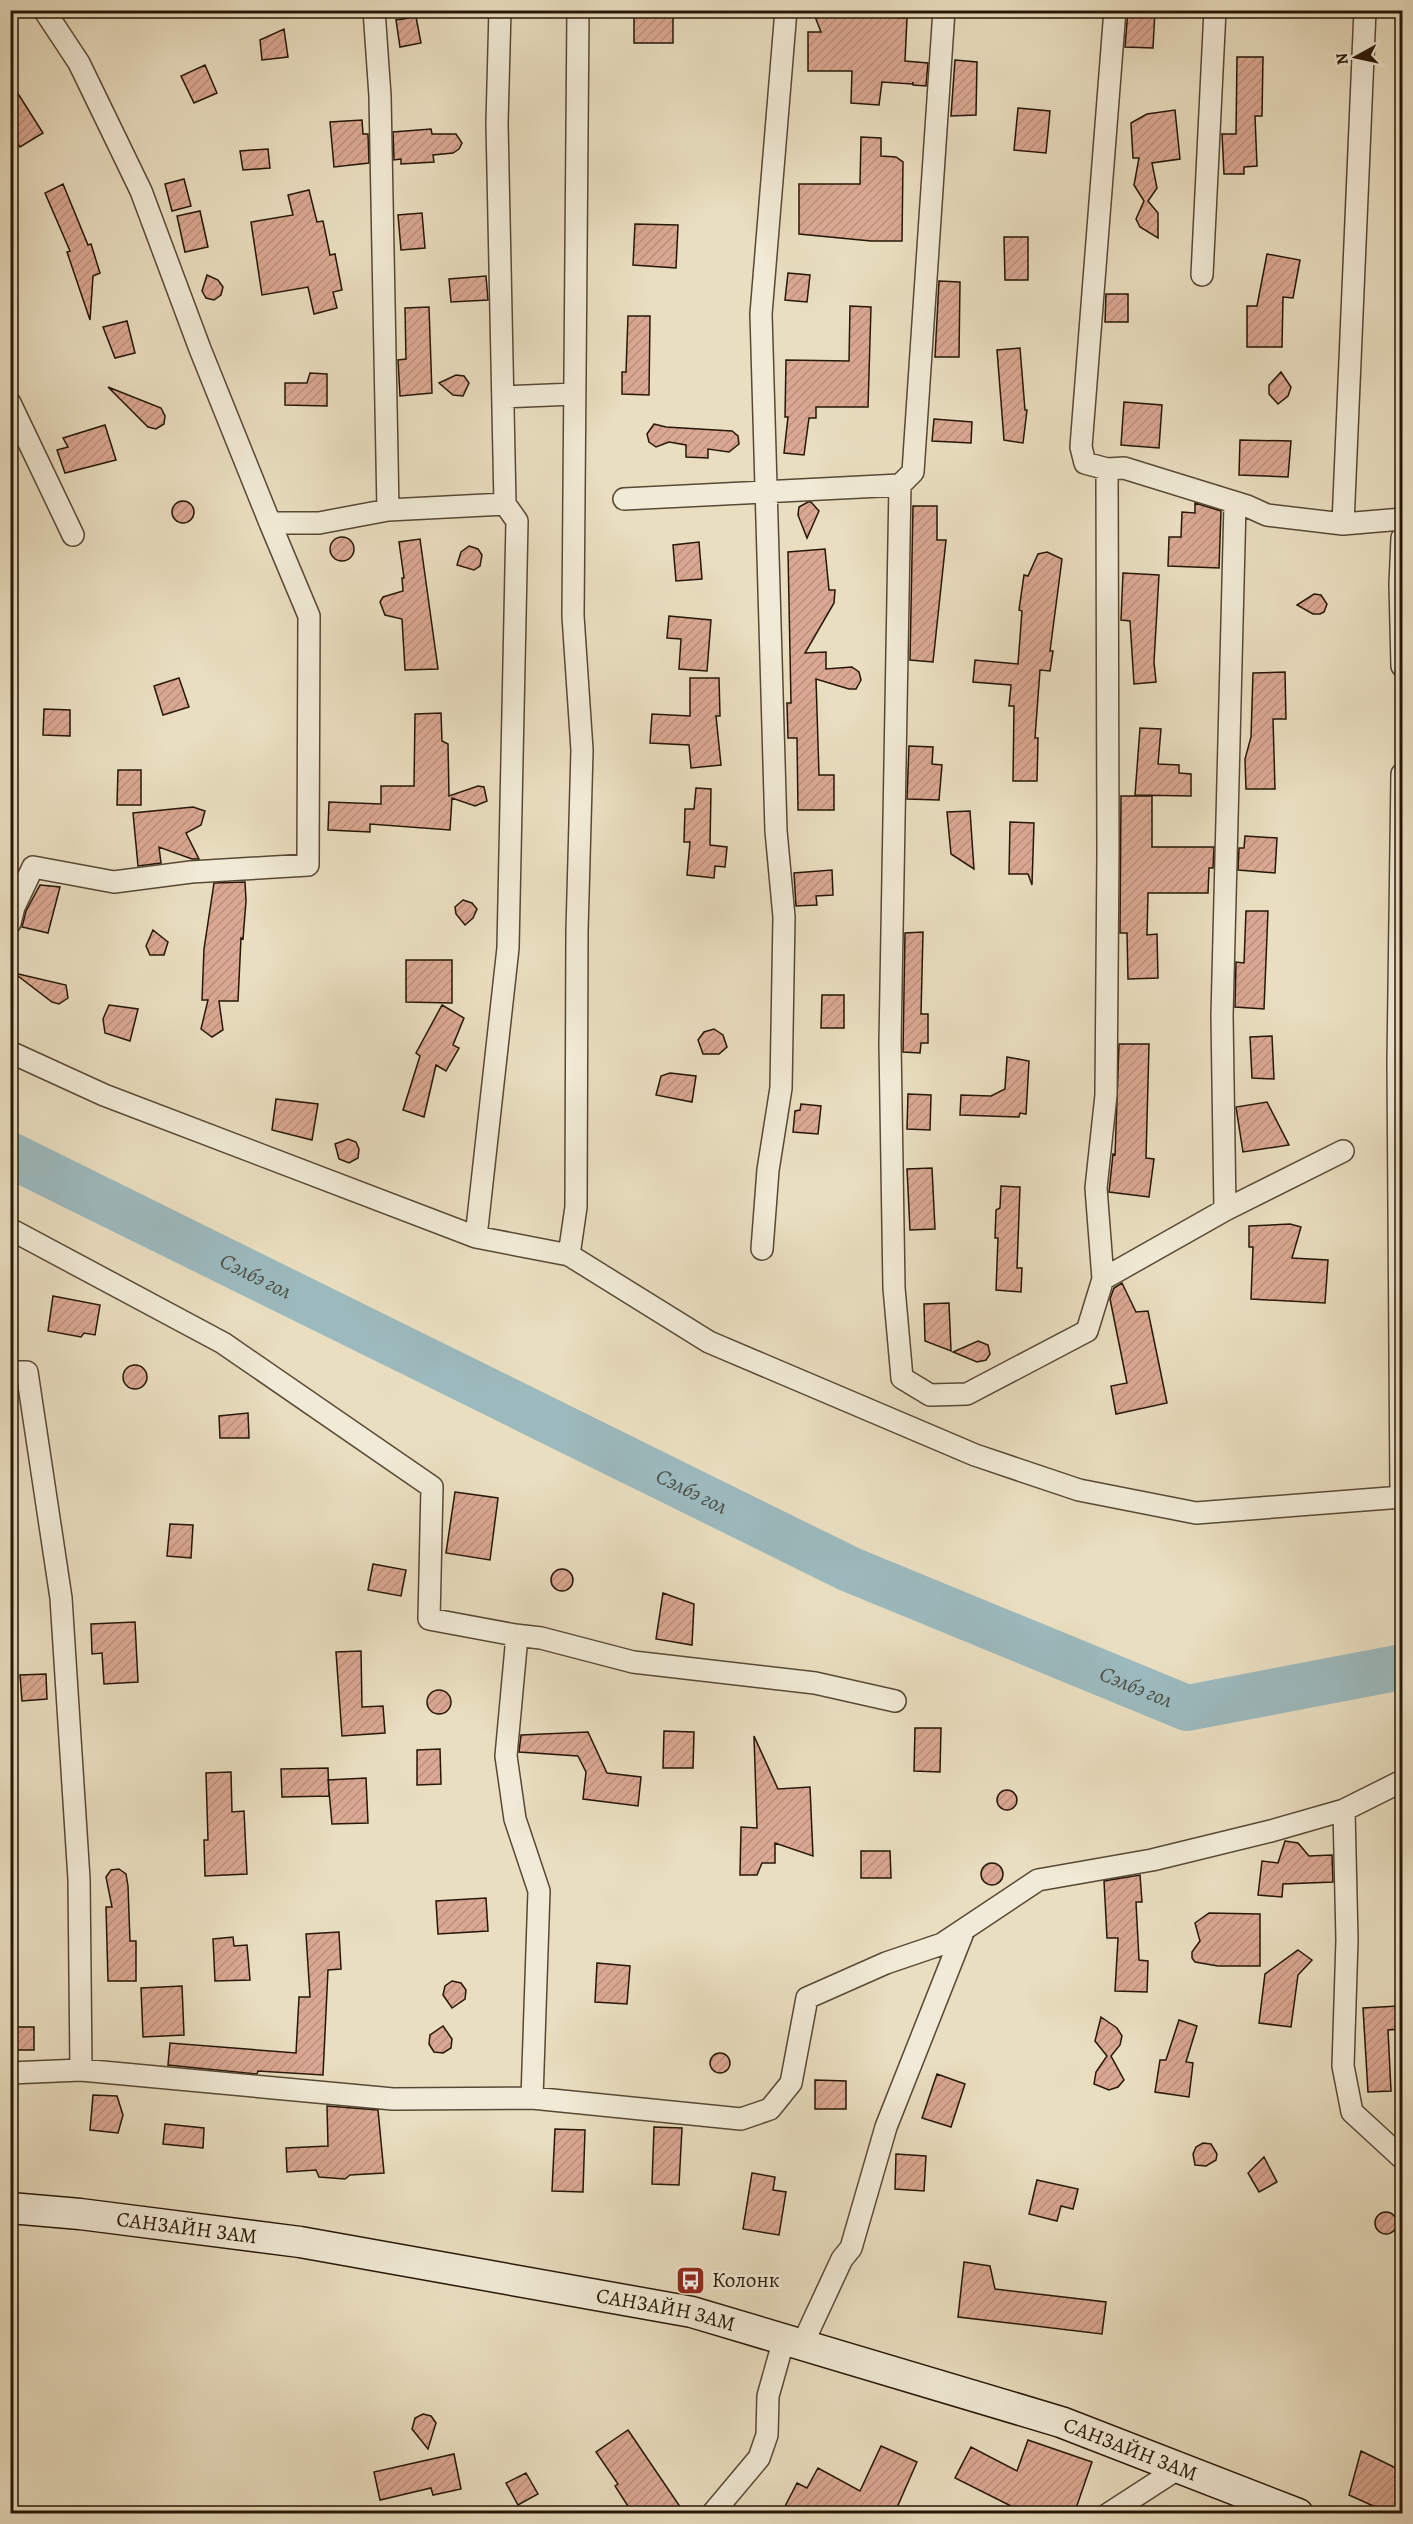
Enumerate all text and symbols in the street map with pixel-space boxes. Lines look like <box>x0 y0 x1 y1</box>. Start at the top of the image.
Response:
north arrow <box>1326 27 1386 87</box>
text: N <box>1330 51 1354 66</box>
water label: Сэлбэ гол <box>215 1246 297 1307</box>
water label: Сэлбэ гол <box>651 1461 733 1522</box>
water label: Сэлбэ гол <box>1095 1659 1178 1716</box>
street label: САНЗАЙН ЗАМ <box>115 2205 259 2250</box>
bus stop icon: Колонк <box>675 2264 707 2296</box>
place label: Колонк <box>712 2266 780 2294</box>
street label: САНЗАЙН ЗАМ <box>594 2281 739 2338</box>
street label: САНЗАЙН ЗАМ <box>1060 2410 1202 2488</box>

